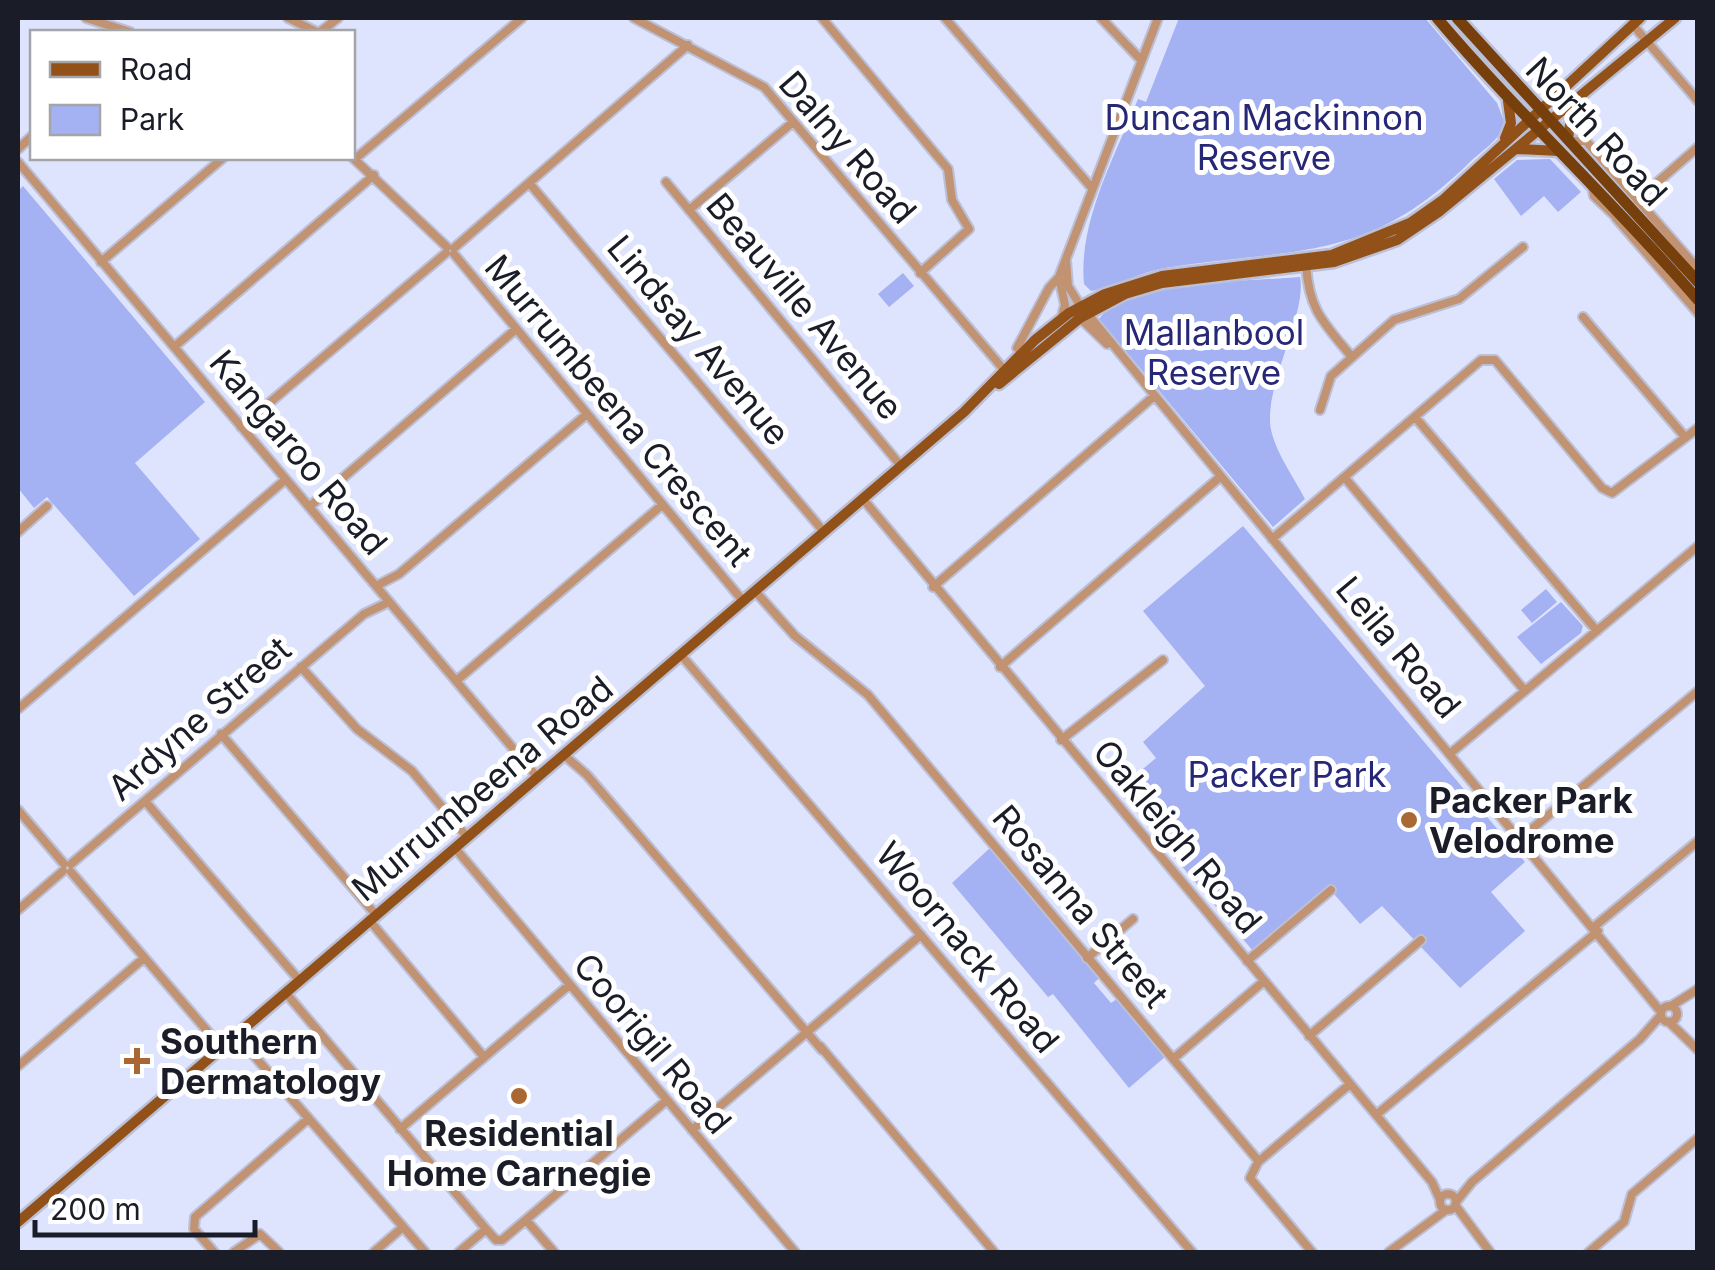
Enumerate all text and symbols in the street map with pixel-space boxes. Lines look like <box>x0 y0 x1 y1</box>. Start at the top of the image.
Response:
legend <box>30 30 355 160</box>
street label: North Road <box>1518 48 1676 214</box>
text: Road <box>120 51 192 87</box>
street label: Dalny Road <box>771 62 925 232</box>
park label: Duncan Mackinnon Reserve <box>1104 96 1424 178</box>
text: Park <box>120 101 185 137</box>
street label: Beauville Avenue <box>698 184 912 428</box>
street label: Lindsay Avenue <box>599 227 799 453</box>
street label: Murrumbeena Crescent <box>477 246 761 574</box>
park label: Mallanbool Reserve <box>1124 311 1304 393</box>
street label: Kangaroo Road <box>201 341 397 563</box>
street label: Leila Road <box>1328 568 1470 726</box>
street label: Ardyne Street <box>99 627 299 809</box>
street label: Murrumbeena Road <box>343 667 621 909</box>
street label: Oakleigh Road <box>1085 731 1271 941</box>
park label: Packer Park <box>1188 753 1386 795</box>
place label: Packer Park Velodrome <box>1429 779 1633 861</box>
street label: Rosanna Street <box>984 796 1178 1016</box>
marker: Packer Park Velodrome <box>1398 809 1420 831</box>
street label: Woornack Road <box>868 833 1068 1061</box>
street label: Coorigil Road <box>565 944 741 1142</box>
place label: Southern Dermatology <box>160 1020 381 1102</box>
marker: Southern Dermatology <box>124 1048 150 1074</box>
marker: Residential Home Carnegie <box>508 1085 530 1107</box>
place label: Residential Home Carnegie <box>387 1112 651 1194</box>
scale bar <box>35 1175 255 1237</box>
text: 200 m <box>50 1191 141 1227</box>

